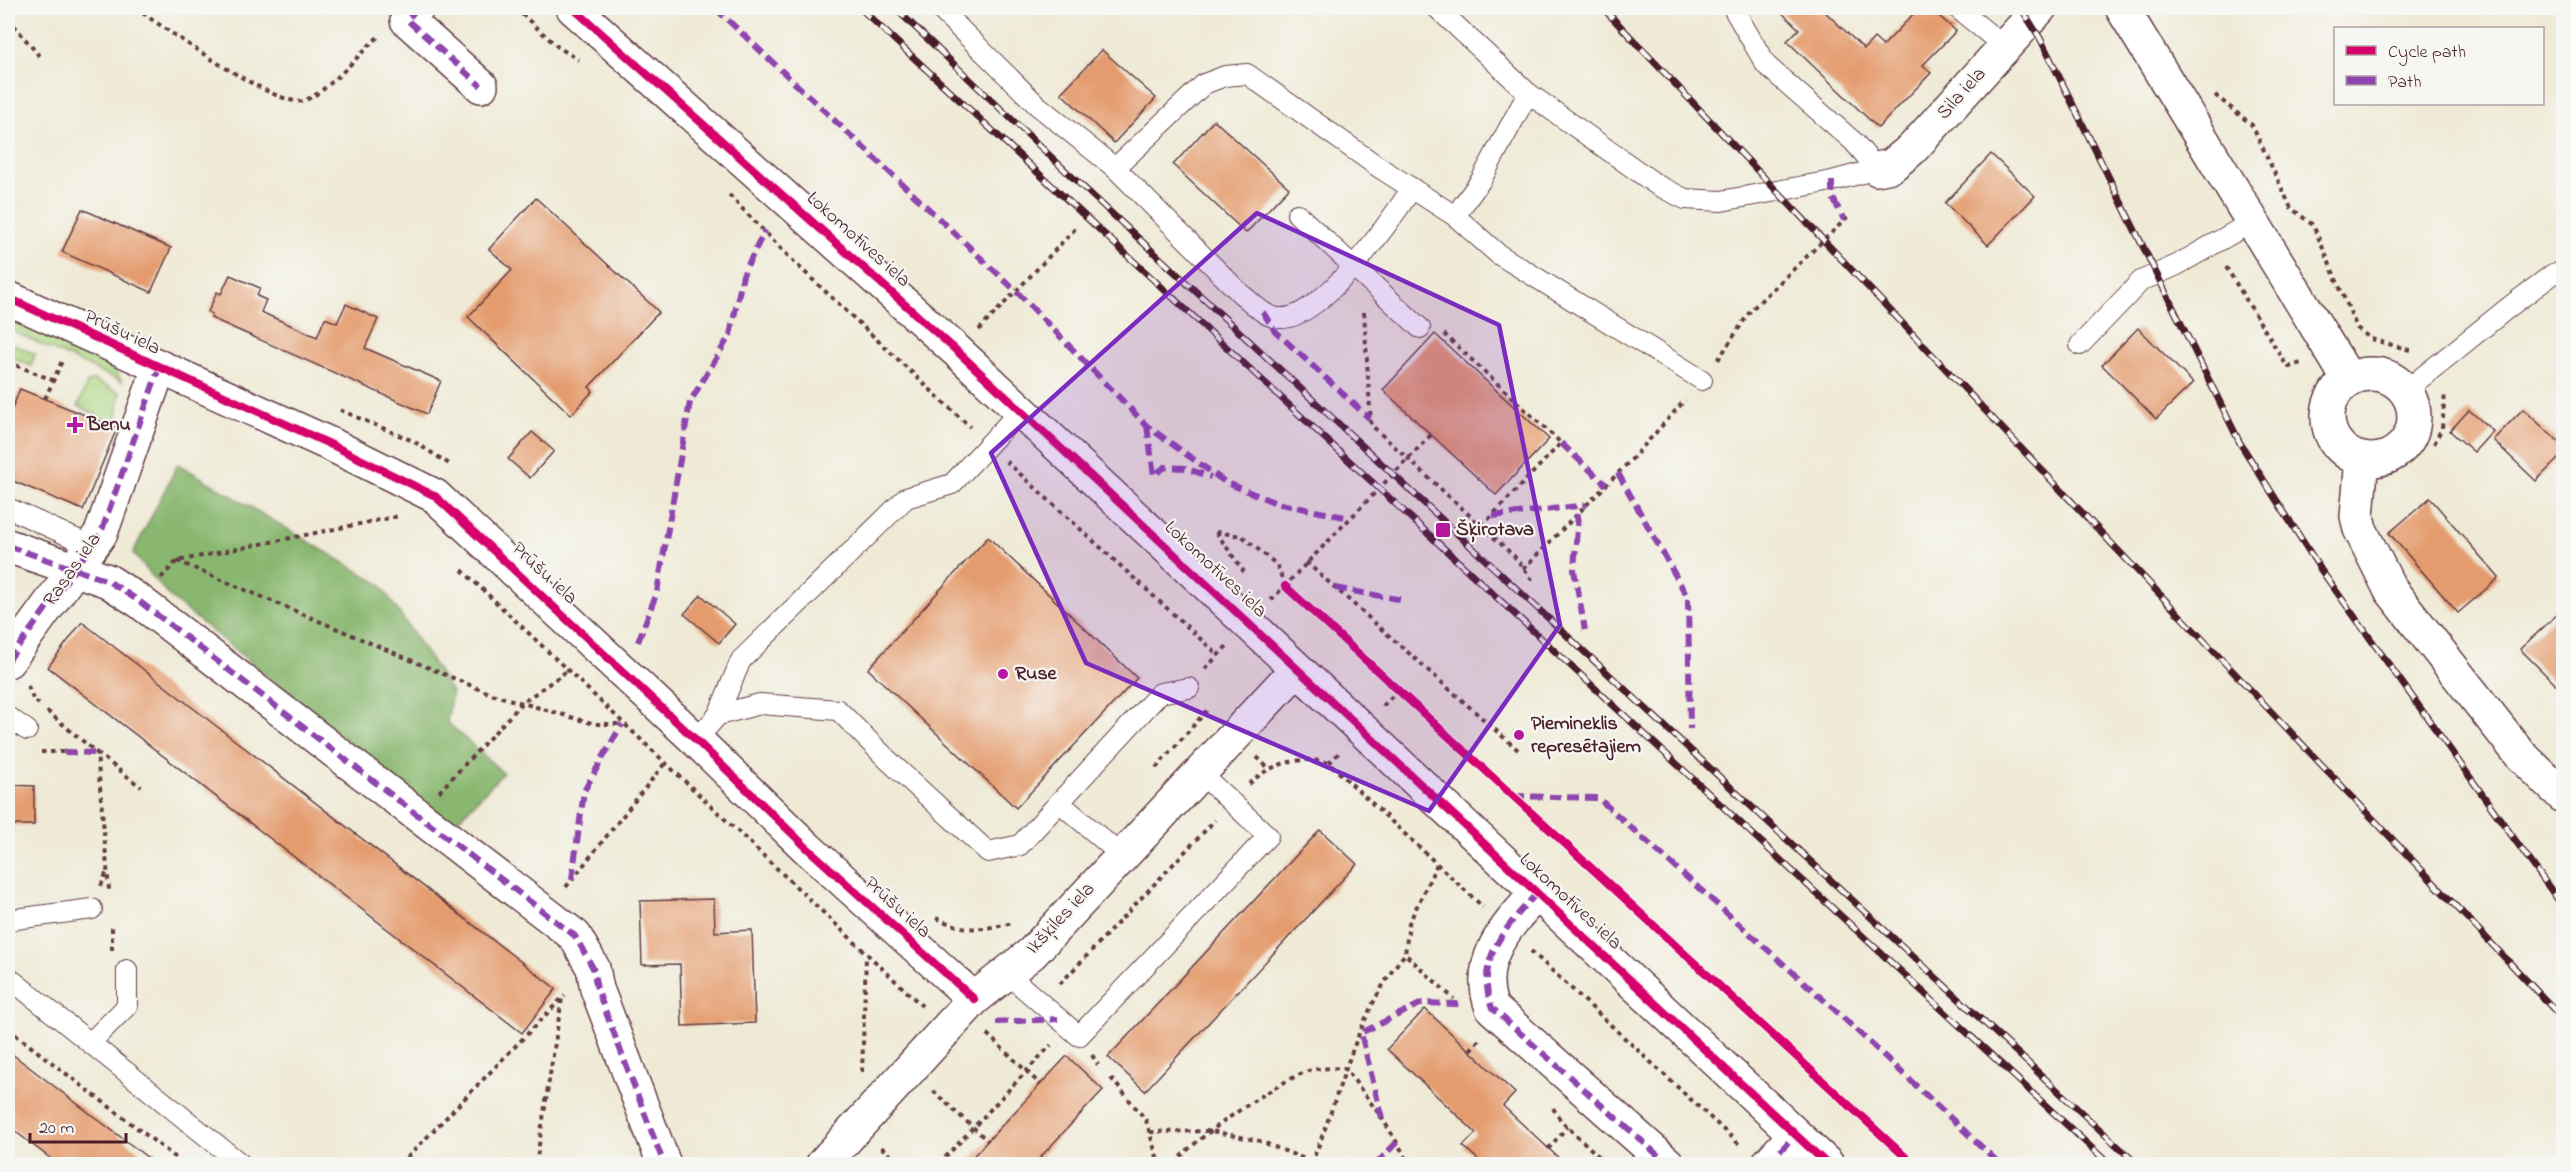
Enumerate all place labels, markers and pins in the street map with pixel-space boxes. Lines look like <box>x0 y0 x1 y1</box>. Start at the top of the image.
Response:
place label: Benu <box>86 411 131 440</box>
marker: Benu <box>68 418 82 432</box>
place label: Šķirotava <box>1456 516 1534 545</box>
marker: Šķirotava <box>1434 521 1452 539</box>
place label: Ruse <box>1015 660 1058 689</box>
marker: Ruse <box>996 667 1010 681</box>
place label: Piemineklis represētajiem <box>1531 710 1641 762</box>
marker: Piemineklis represētajiem <box>1512 728 1526 742</box>

